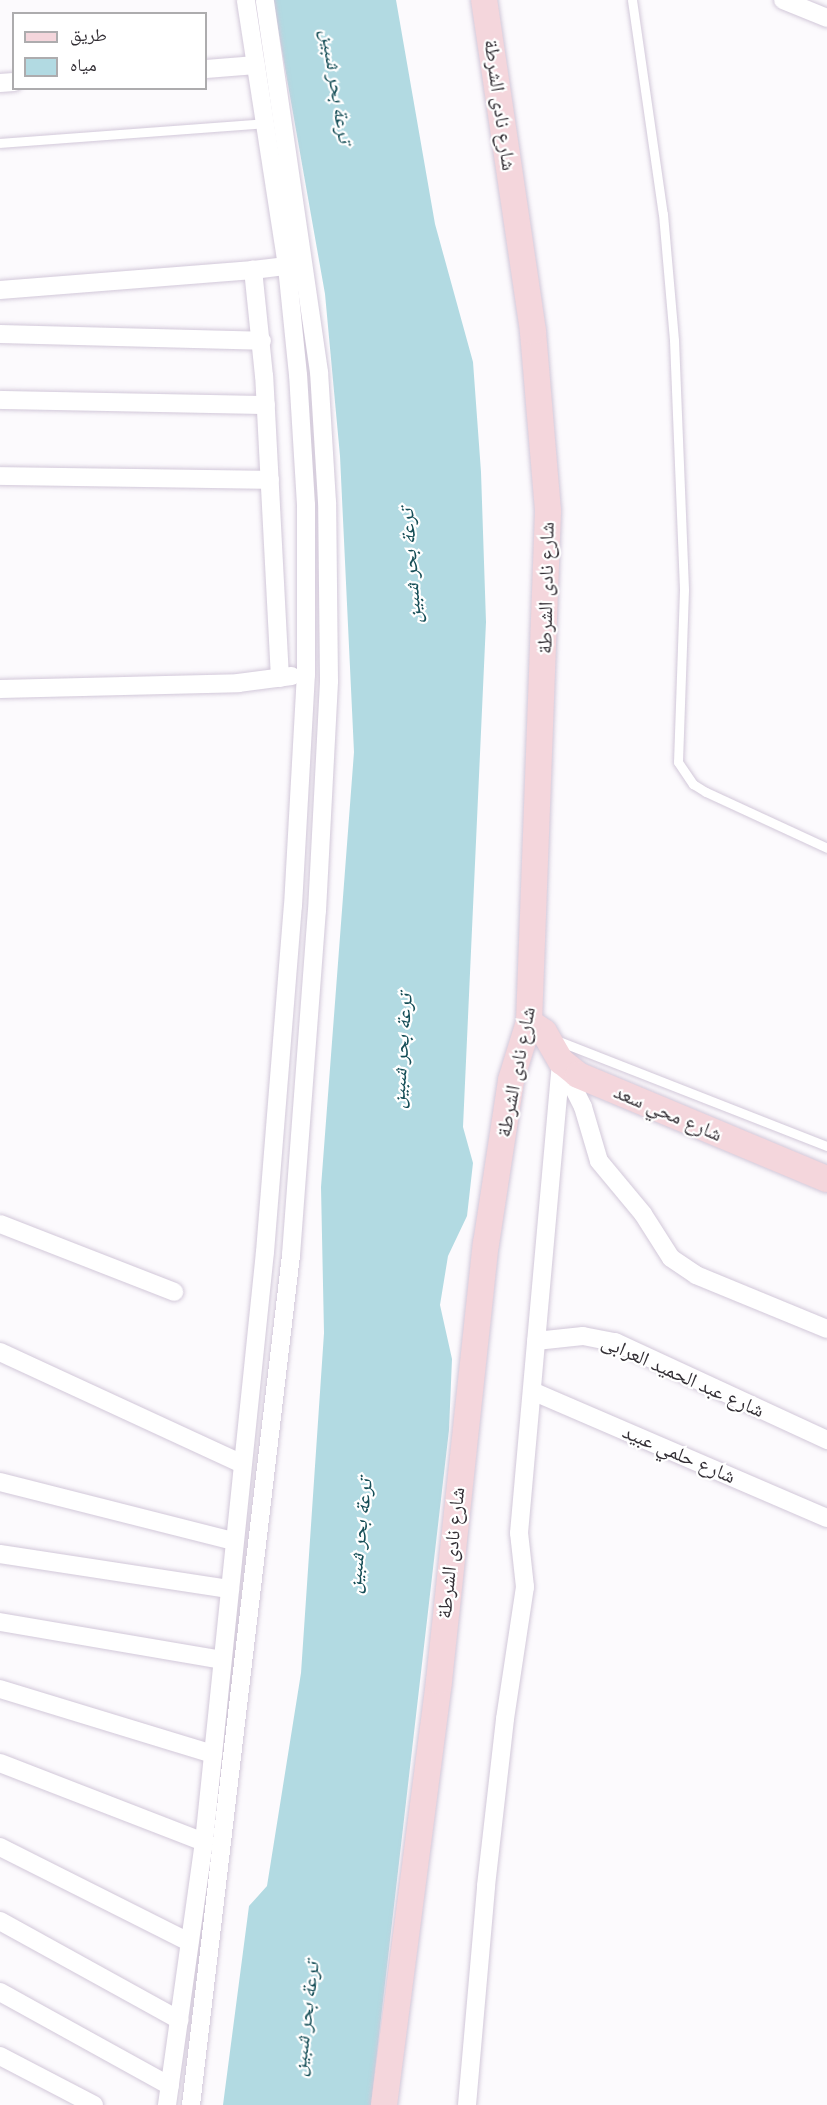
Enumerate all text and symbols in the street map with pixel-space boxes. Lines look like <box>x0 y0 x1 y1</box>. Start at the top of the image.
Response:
legend <box>12 12 207 90</box>
text: طريق <box>70 23 107 46</box>
water label: ترعة بحر شبين <box>316 27 358 145</box>
street label: شارع نادى الشرطة <box>479 38 521 172</box>
text: مياه <box>70 53 97 76</box>
water label: ترعة بحر شبين <box>393 508 427 624</box>
street label: شارع نادى الشرطة <box>533 522 559 654</box>
water label: ترعة بحر شبين <box>384 993 418 1109</box>
street label: شارع نادى الشرطة <box>492 1005 540 1139</box>
street label: شارع محي سعد <box>610 1079 726 1147</box>
street label: شارع عبد الحميد العرابى <box>598 1329 768 1423</box>
street label: شارع حلمي عبيد <box>619 1419 739 1489</box>
water label: ترعة بحر شبين <box>340 1478 378 1594</box>
street label: شارع نادى الشرطة <box>432 1486 470 1620</box>
water label: ترعة بحر شبين <box>286 1961 324 2077</box>

